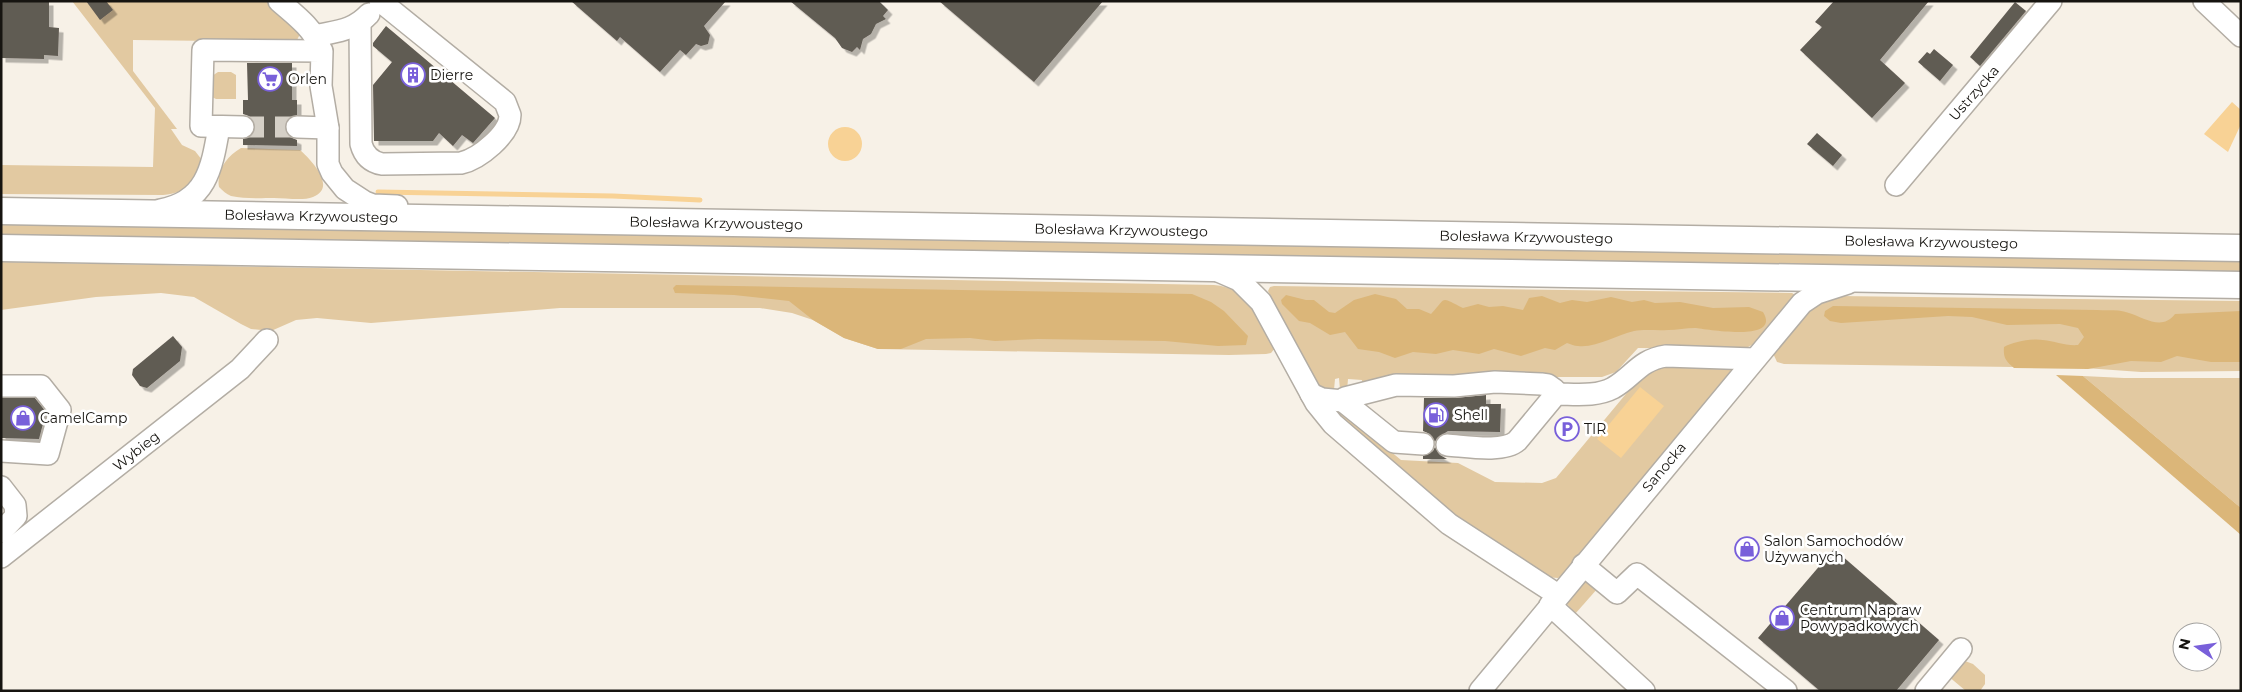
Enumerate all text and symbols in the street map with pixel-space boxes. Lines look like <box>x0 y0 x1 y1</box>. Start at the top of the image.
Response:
building icon: Dierre <box>400 62 426 88</box>
street label: Ustrzycka <box>1945 62 2003 124</box>
supermarket icon: Orlen <box>257 66 283 92</box>
place label: Dierre <box>430 66 473 84</box>
place label: Orlen <box>288 70 327 88</box>
street label: Bolesława Krzywoustego <box>224 205 398 227</box>
street label: Bolesława Krzywoustego <box>629 212 803 234</box>
street label: Bolesława Krzywoustego <box>1034 219 1208 241</box>
street label: Bolesława Krzywoustego <box>1439 226 1613 248</box>
street label: Bolesława Krzywoustego <box>1844 231 2018 253</box>
fuel station icon: Shell <box>1423 402 1449 428</box>
shop icon: CamelCamp <box>10 405 36 431</box>
place label: Shell <box>1454 406 1488 424</box>
place label: CamelCamp <box>40 409 128 427</box>
parking icon: TIR <box>1554 416 1580 442</box>
place label: TIR <box>1584 420 1606 438</box>
street label: Wybieg <box>109 427 163 475</box>
street label: Sanocka <box>1638 438 1690 496</box>
place label: Salon Samochodów Używanych <box>1764 532 1904 566</box>
shop icon: Salon Samochodów Używanych <box>1734 536 1760 562</box>
place label: Centrum Napraw Powypadkowych <box>1800 601 1922 635</box>
shop icon: Centrum Napraw Powypadkowych <box>1769 605 1795 631</box>
north arrow <box>2172 622 2222 672</box>
text: N <box>2174 637 2194 652</box>

